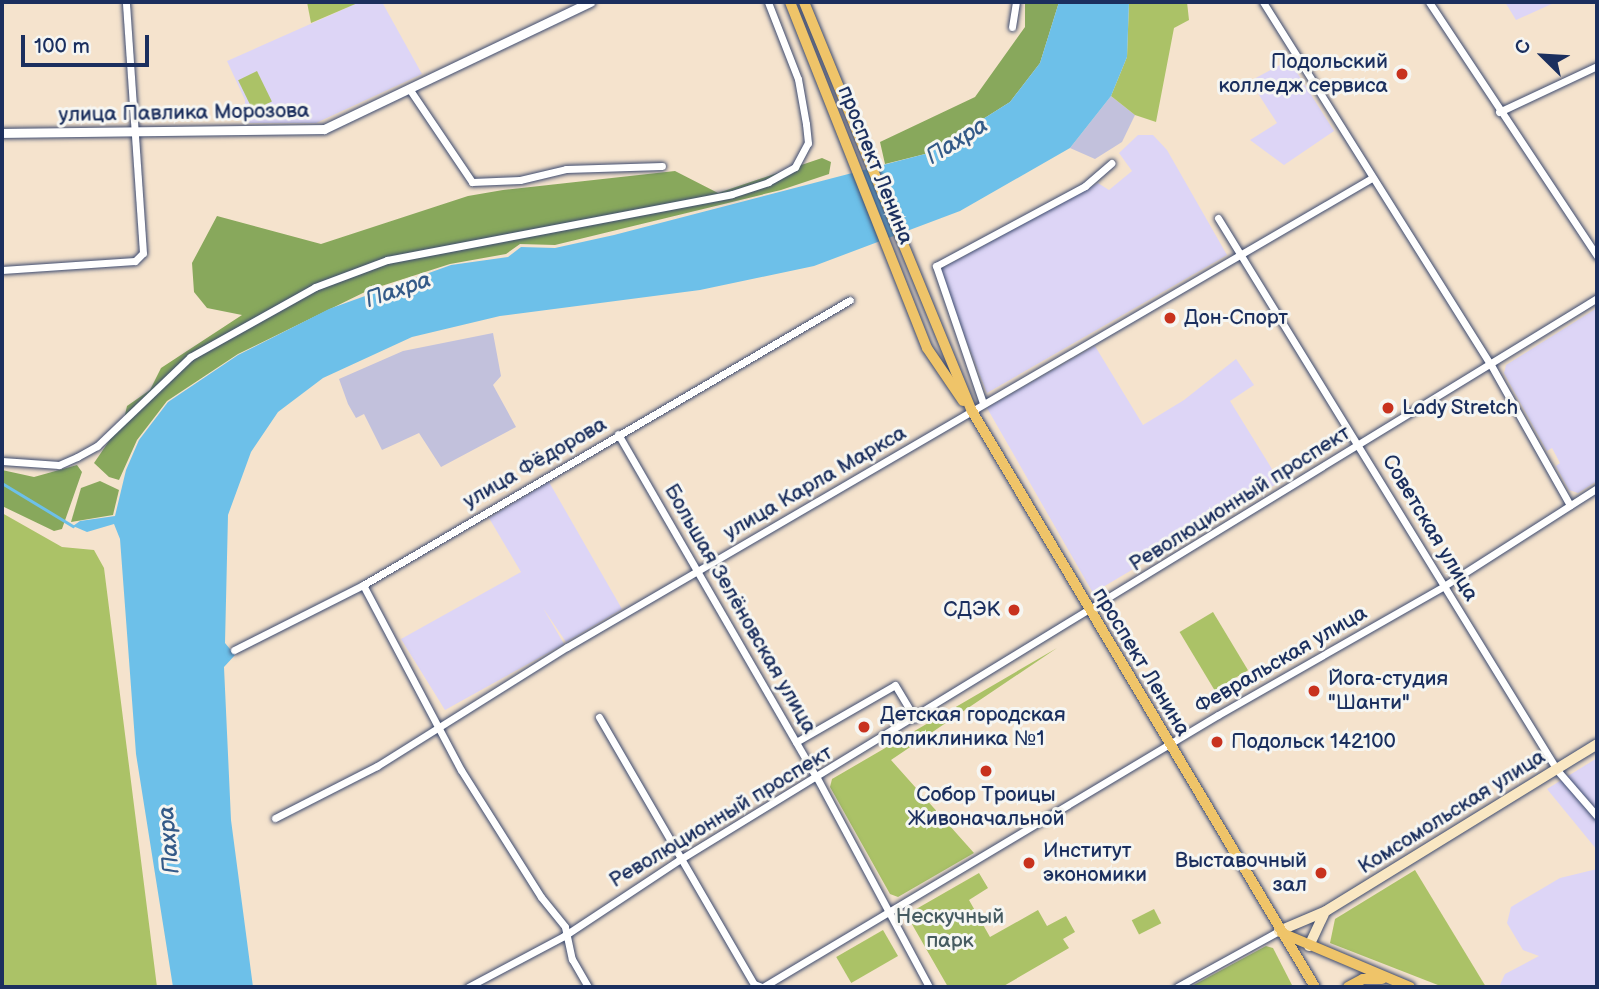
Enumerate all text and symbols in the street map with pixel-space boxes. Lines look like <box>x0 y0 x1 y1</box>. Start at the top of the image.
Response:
scale bar <box>24 21 152 65</box>
north arrow <box>1508 21 1578 91</box>
text: 100 m <box>34 34 90 59</box>
text: С <box>1510 37 1537 58</box>
place label: Подольский колледж сервиса <box>1219 49 1388 99</box>
marker: Подольский колледж сервиса <box>1394 66 1410 82</box>
street label: проспект Ленина <box>832 82 918 248</box>
street label: улица Павлика Морозова <box>58 98 310 128</box>
water label: Пахра <box>921 111 993 171</box>
water label: Пахра <box>361 266 435 314</box>
place label: Дон-Спорт <box>1184 305 1288 331</box>
marker: Дон-Спорт <box>1162 310 1178 326</box>
place label: Lady Stretch <box>1402 395 1520 421</box>
marker: Lady Stretch <box>1380 400 1396 416</box>
street label: улица Фёдорова <box>459 412 611 514</box>
street label: улица Карла Маркса <box>719 420 911 546</box>
street label: Революционный проспект <box>1125 421 1355 577</box>
street label: Советская улица <box>1376 450 1484 606</box>
street label: Большая Зелёновская улица <box>658 480 822 738</box>
street label: проспект Ленина <box>1087 583 1195 741</box>
place label: СДЭК <box>943 597 1000 623</box>
street label: Февральская улица <box>1190 600 1372 720</box>
marker: СДЭК <box>1006 602 1022 618</box>
place label: Йога-студия "Шанти" <box>1328 666 1448 716</box>
marker: Йога-студия "Шанти" <box>1306 683 1322 699</box>
place label: Детская городская поликлиника №1 <box>880 702 1066 752</box>
marker: Детская городская поликлиника №1 <box>854 717 874 737</box>
place label: Подольск 142100 <box>1231 729 1396 755</box>
marker: Подольск 142100 <box>1209 734 1225 750</box>
street label: Революционный проспект <box>605 740 837 894</box>
street label: Комсомольская улица <box>1354 744 1550 880</box>
marker: Собор Троицы Живоначальной <box>978 763 994 779</box>
place label: Собор Троицы Живоначальной <box>908 782 1064 832</box>
water label: Пахра <box>152 805 186 875</box>
place label: Институт экономики <box>1043 838 1147 888</box>
place label: Выставочный зал <box>1175 848 1307 898</box>
marker: Институт экономики <box>1021 855 1037 871</box>
marker: Выставочный зал <box>1313 865 1329 881</box>
park label: Нескучный парк <box>896 904 1004 954</box>

